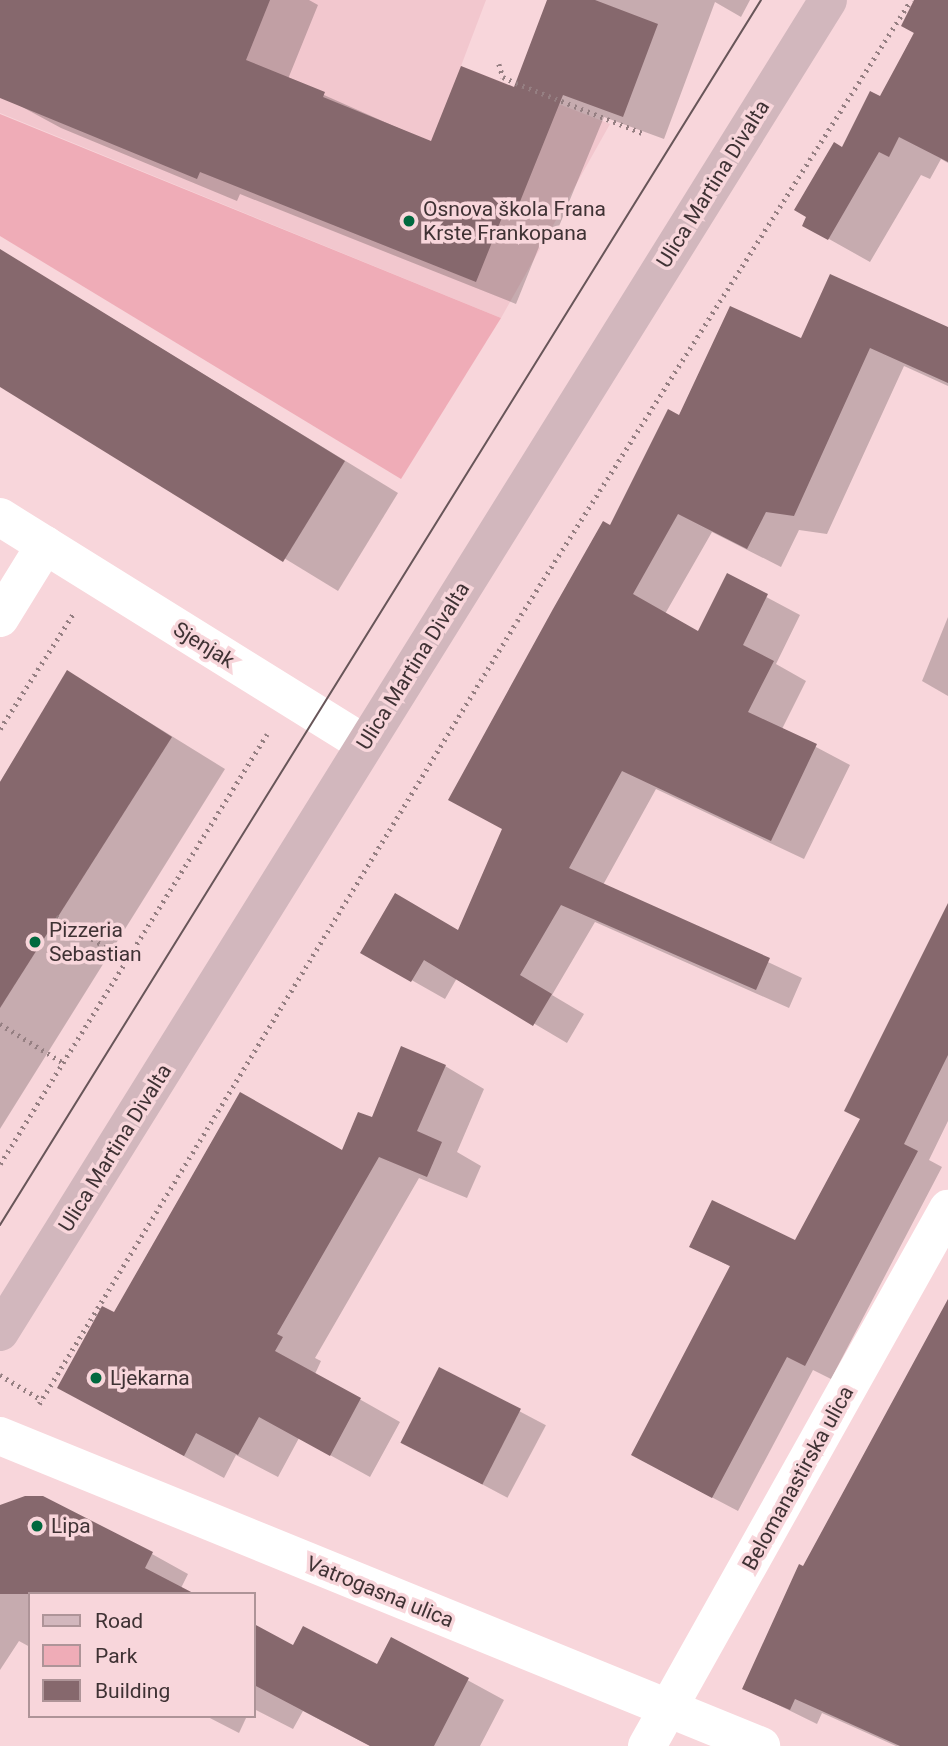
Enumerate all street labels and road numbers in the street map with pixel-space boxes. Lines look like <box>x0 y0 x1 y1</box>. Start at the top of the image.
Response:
street label: Ulica Martina Divalta <box>651 96 775 272</box>
street label: Ulica Martina Divalta <box>351 578 475 754</box>
street label: Sjenjak <box>169 616 239 674</box>
street label: Ulica Martina Divalta <box>53 1060 177 1236</box>
street label: Belomanastirska ulica <box>737 1382 859 1574</box>
street label: Vatrogasna ulica <box>303 1551 457 1633</box>

